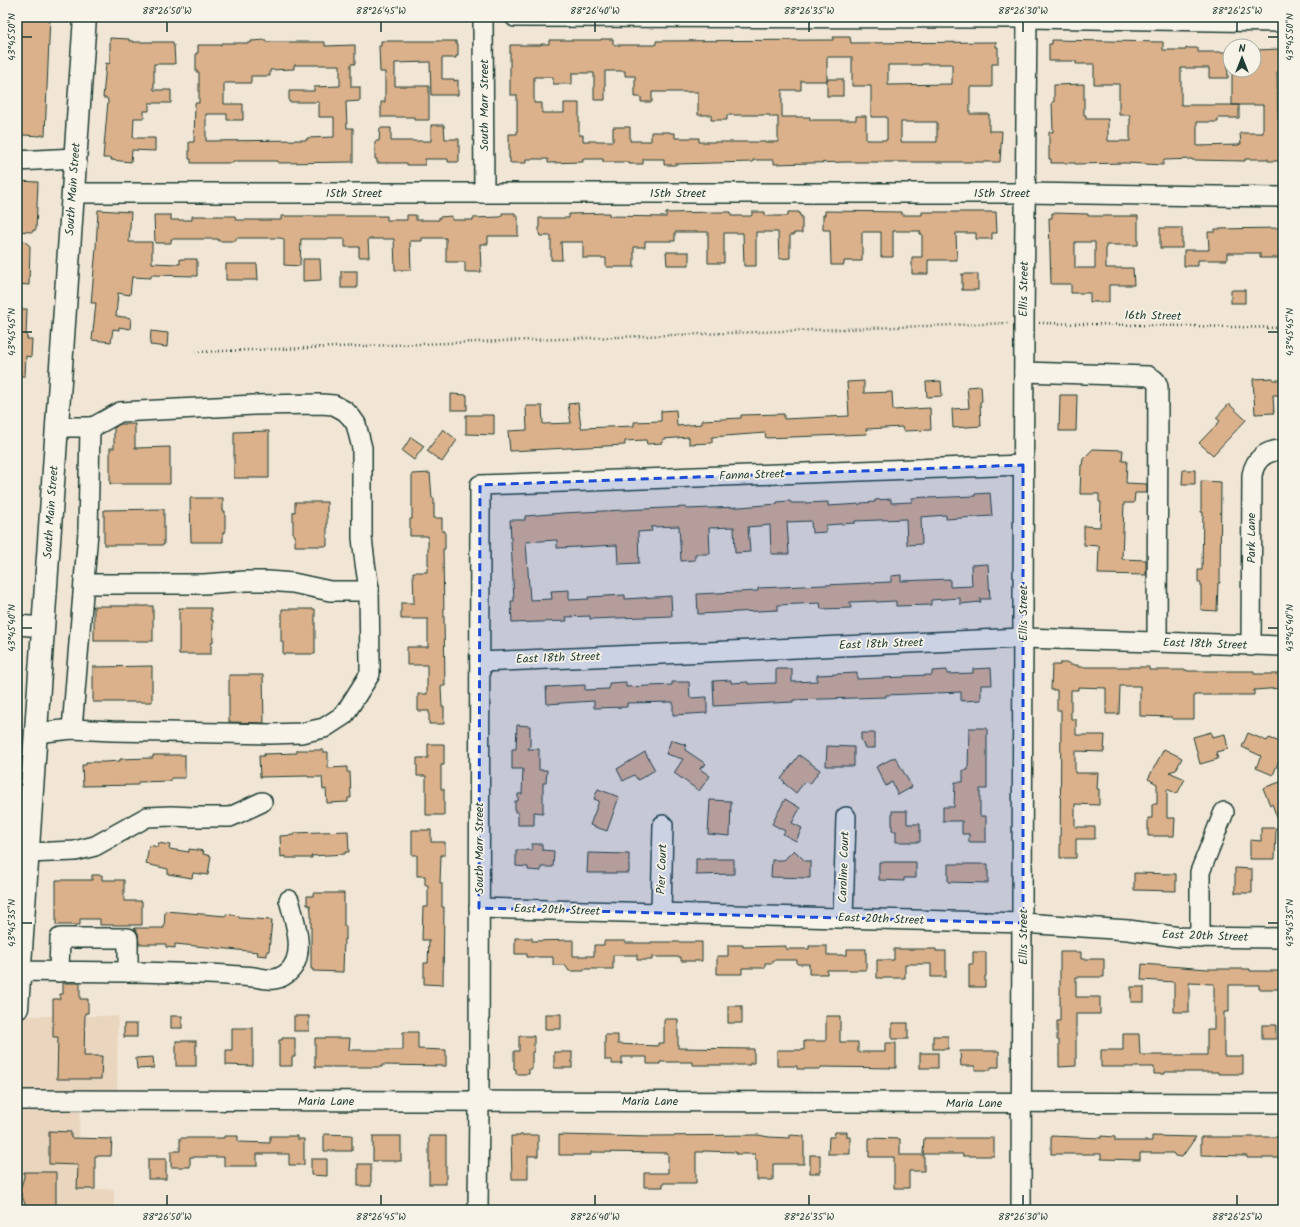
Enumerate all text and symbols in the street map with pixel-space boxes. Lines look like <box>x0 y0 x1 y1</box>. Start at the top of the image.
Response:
text: 88°26'50"W <box>142 3 192 19</box>
text: 88°26'45"W <box>356 3 406 19</box>
text: 88°26'40"W <box>570 3 620 19</box>
text: 88°26'35"W <box>784 3 834 19</box>
text: 88°26'30"W <box>998 3 1048 19</box>
text: 88°26'25"W <box>1212 3 1262 19</box>
text: 43°45'50"N <box>4 13 20 61</box>
text: 43°45'50"N <box>1282 13 1298 61</box>
north arrow <box>1222 38 1262 78</box>
text: N <box>1239 40 1246 58</box>
street label: South Marr Street <box>475 59 494 151</box>
street label: South Main Street <box>60 142 86 236</box>
street label: 15th Street <box>326 184 383 203</box>
street label: 15th Street <box>650 184 707 203</box>
street label: 15th Street <box>974 184 1031 203</box>
street label: Ellis Street <box>1014 260 1034 317</box>
street label: 16th Street <box>1124 306 1182 326</box>
text: 43°45'45"N <box>4 308 20 356</box>
text: 43°45'45"N <box>1282 308 1298 356</box>
street label: Fanna Street <box>719 464 785 486</box>
street label: South Main Street <box>38 465 64 559</box>
street label: Park Lane <box>1242 512 1261 563</box>
street label: Ellis Street <box>1014 585 1033 641</box>
text: 43°45'40"N <box>4 604 20 652</box>
text: 43°45'40"N <box>1282 604 1298 652</box>
street label: East 18th Street <box>838 633 924 655</box>
street label: East 18th Street <box>1162 633 1248 655</box>
street label: East 18th Street <box>515 647 601 669</box>
street label: South Marr Street <box>470 802 489 894</box>
street label: Caroline Court <box>833 831 855 903</box>
street label: Pier Court <box>652 843 672 895</box>
text: 43°45'35"N <box>4 899 20 947</box>
street label: East 20th Street <box>513 899 601 921</box>
text: 43°45'35"N <box>1282 899 1298 947</box>
street label: East 20th Street <box>837 908 925 930</box>
street label: Ellis Street <box>1014 909 1033 965</box>
street label: East 20th Street <box>1161 925 1249 947</box>
street label: Maria Lane <box>298 1092 355 1111</box>
street label: Maria Lane <box>622 1092 679 1111</box>
street label: Maria Lane <box>946 1094 1003 1113</box>
text: 88°26'50"W <box>142 1209 192 1225</box>
text: 88°26'45"W <box>356 1209 406 1225</box>
text: 88°26'40"W <box>570 1209 620 1225</box>
text: 88°26'35"W <box>784 1209 834 1225</box>
text: 88°26'30"W <box>998 1209 1048 1225</box>
text: 88°26'25"W <box>1212 1209 1262 1225</box>

